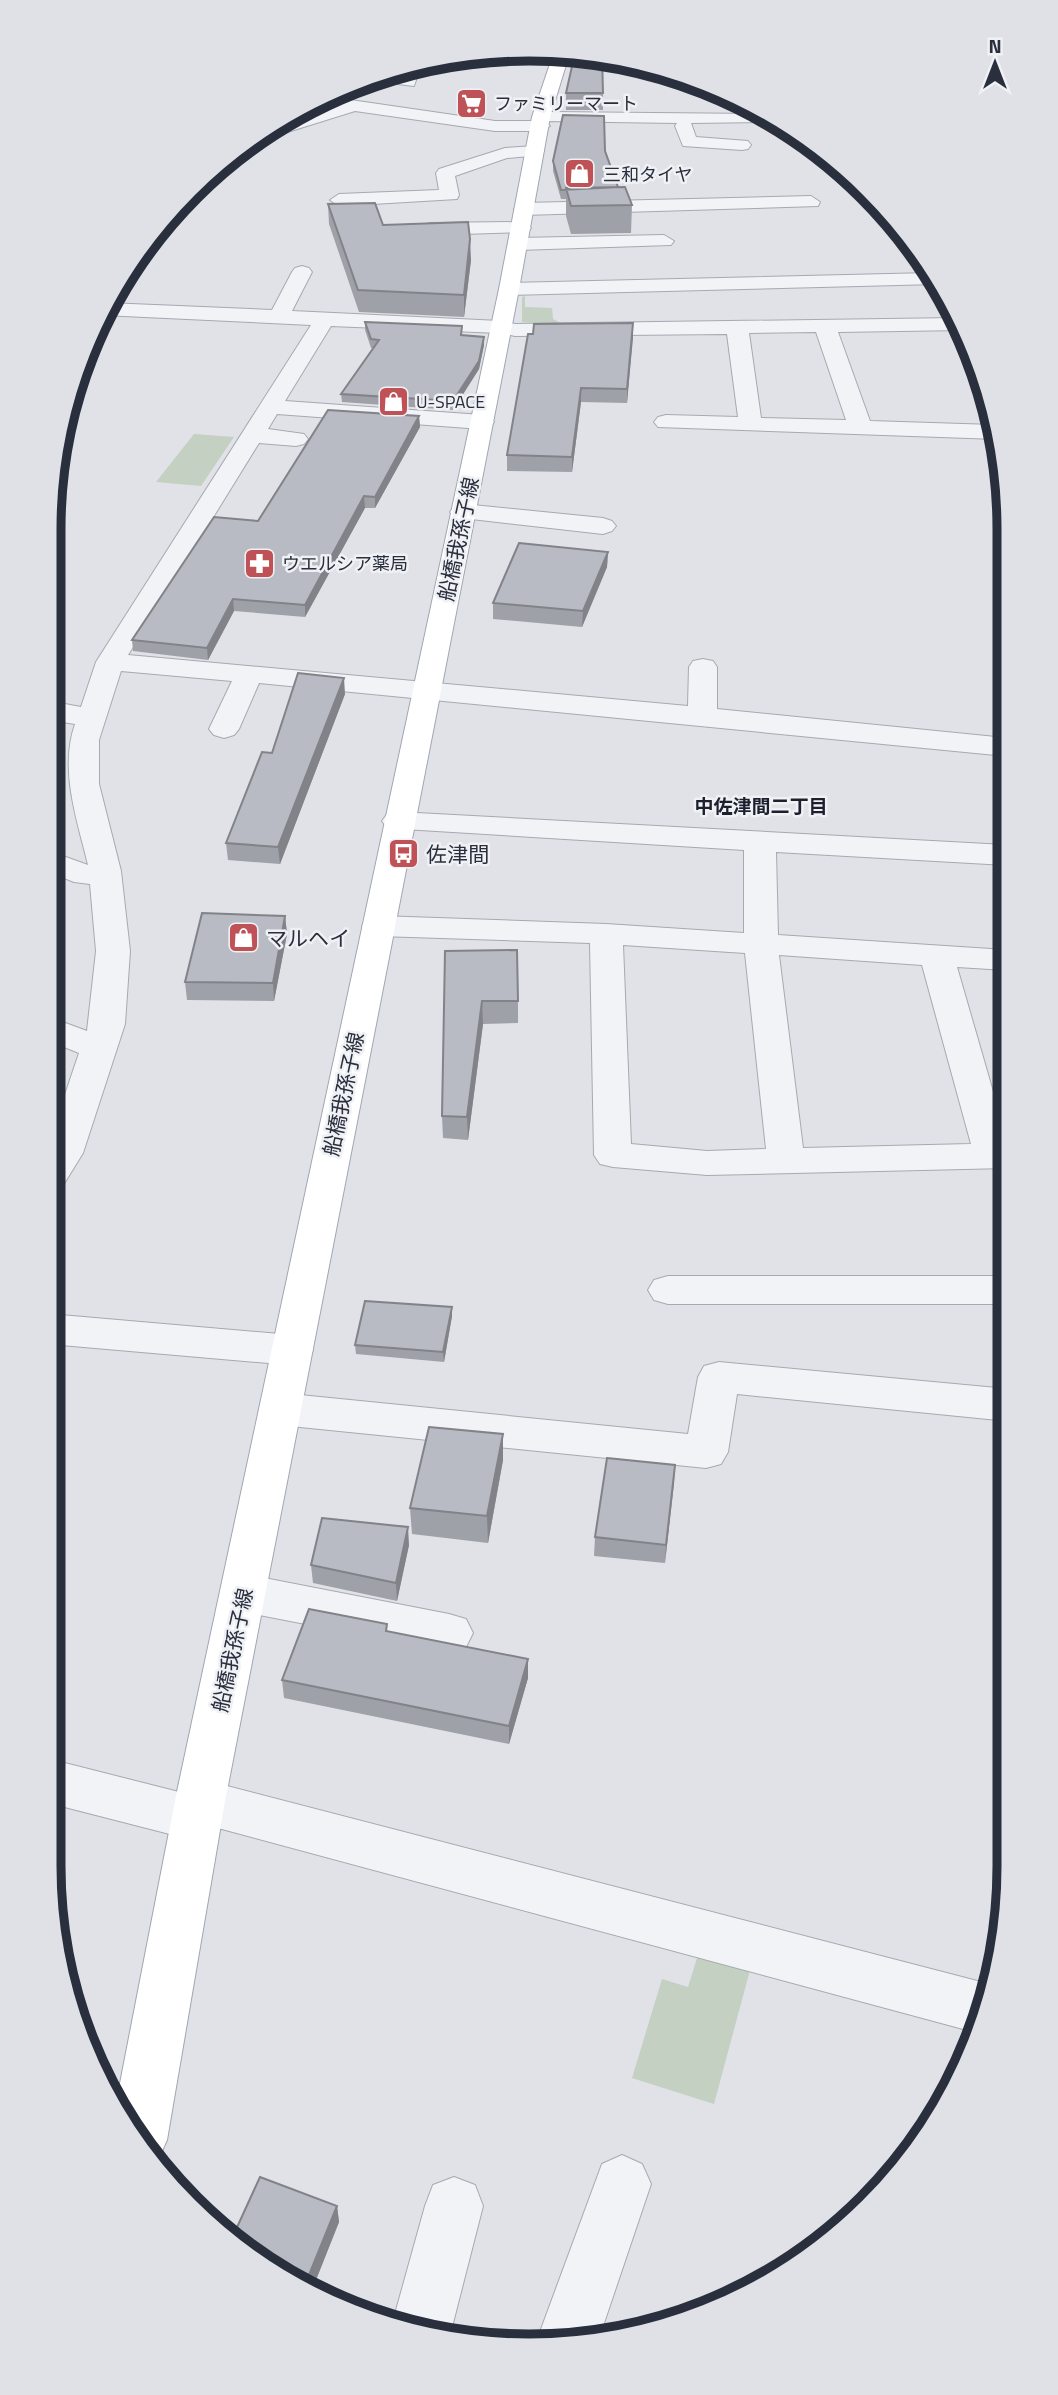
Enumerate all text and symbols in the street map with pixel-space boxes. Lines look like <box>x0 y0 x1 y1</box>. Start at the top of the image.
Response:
north arrow <box>960 28 1030 98</box>
text: N <box>988 31 1002 60</box>
supermarket icon: ファミリーマート <box>454 86 488 120</box>
place label: ファミリーマート <box>494 90 638 117</box>
shop icon: 三和タイヤ <box>563 157 597 191</box>
place label: 三和タイヤ <box>603 161 692 188</box>
shop icon: U-SPACE <box>376 384 410 418</box>
place label: U-SPACE <box>416 388 485 415</box>
street label: 船橋我孫子線 <box>429 474 487 604</box>
pharmacy icon: ウエルシア薬局 <box>242 546 276 580</box>
place label: ウエルシア薬局 <box>282 550 408 577</box>
district label: 中佐津間二丁目 <box>694 791 828 820</box>
bus stop icon: 佐津間 <box>386 837 420 871</box>
place label: 佐津間 <box>426 838 489 870</box>
shop icon: マルヘイ <box>226 921 260 955</box>
place label: マルヘイ <box>266 922 350 954</box>
street label: 船橋我孫子線 <box>314 1029 372 1159</box>
street label: 船橋我孫子線 <box>203 1585 261 1715</box>

